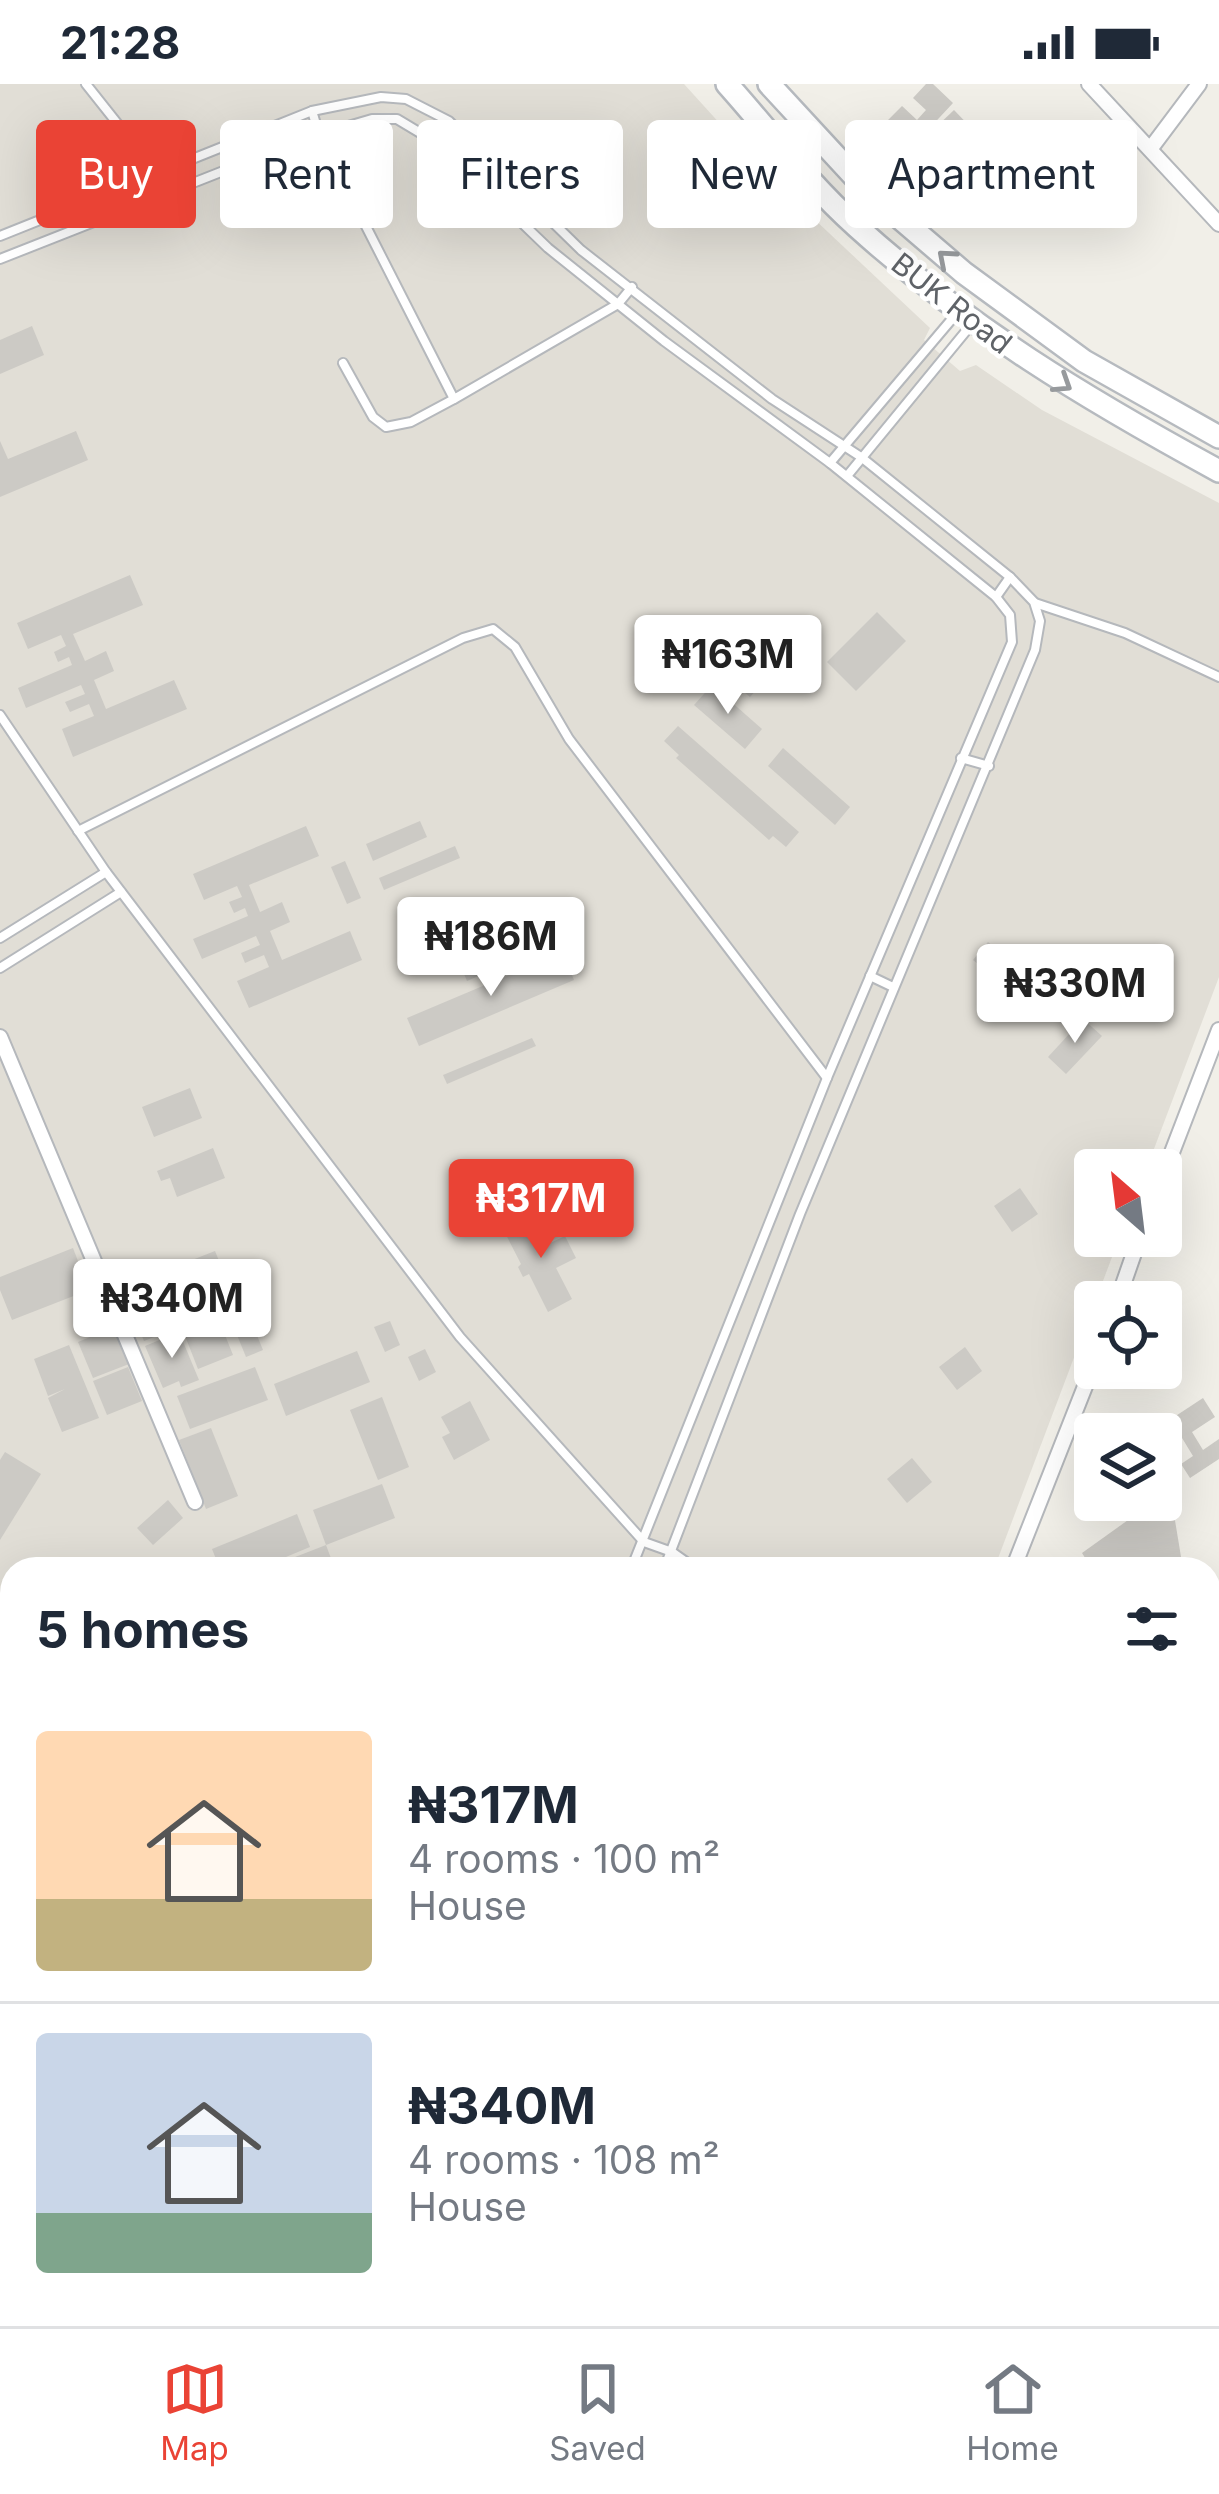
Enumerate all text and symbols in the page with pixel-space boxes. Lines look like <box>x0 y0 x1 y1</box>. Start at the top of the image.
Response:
text: 21:28 <box>60 15 180 70</box>
chip: Buy <box>36 120 196 228</box>
chip: Rent <box>220 120 393 228</box>
chip: Filters <box>417 120 623 228</box>
chip: New <box>647 120 821 228</box>
chip: Apartment <box>845 120 1137 228</box>
street label: BUK Road <box>885 245 1019 361</box>
one-way arrow <box>938 251 960 272</box>
one-way arrow <box>1050 369 1072 392</box>
pin: ₦163M <box>644 615 812 717</box>
text: ₦163M <box>661 630 795 677</box>
pin: ₦186M <box>407 897 575 999</box>
text: ₦186M <box>424 912 558 959</box>
pin: ₦330M <box>991 944 1159 1046</box>
text: ₦330M <box>1004 959 1146 1006</box>
north arrow <box>1074 1149 1182 1257</box>
map controls <box>1074 1149 1182 1521</box>
pin: ₦317M <box>457 1159 625 1261</box>
text: ₦317M <box>476 1174 606 1221</box>
pin: ₦340M <box>88 1259 256 1361</box>
text: ₦340M <box>100 1274 244 1321</box>
button: locate <box>1074 1281 1182 1389</box>
button: layers <box>1074 1413 1182 1521</box>
icon: filters <box>1119 1596 1185 1662</box>
text: 5 homes <box>36 1599 249 1660</box>
text: ₦317M <box>408 1774 579 1835</box>
icon: home <box>132 1779 276 1923</box>
text: 4 rooms · 100 m² <box>408 1835 720 1882</box>
text: House <box>408 1882 527 1929</box>
text: ₦340M <box>408 2075 596 2136</box>
icon: home <box>132 2081 276 2225</box>
text: 4 rooms · 108 m² <box>408 2136 720 2183</box>
text: House <box>408 2183 527 2230</box>
tab: Map <box>160 2356 229 2468</box>
tab: Saved <box>549 2356 646 2468</box>
tab: Home <box>966 2356 1059 2468</box>

